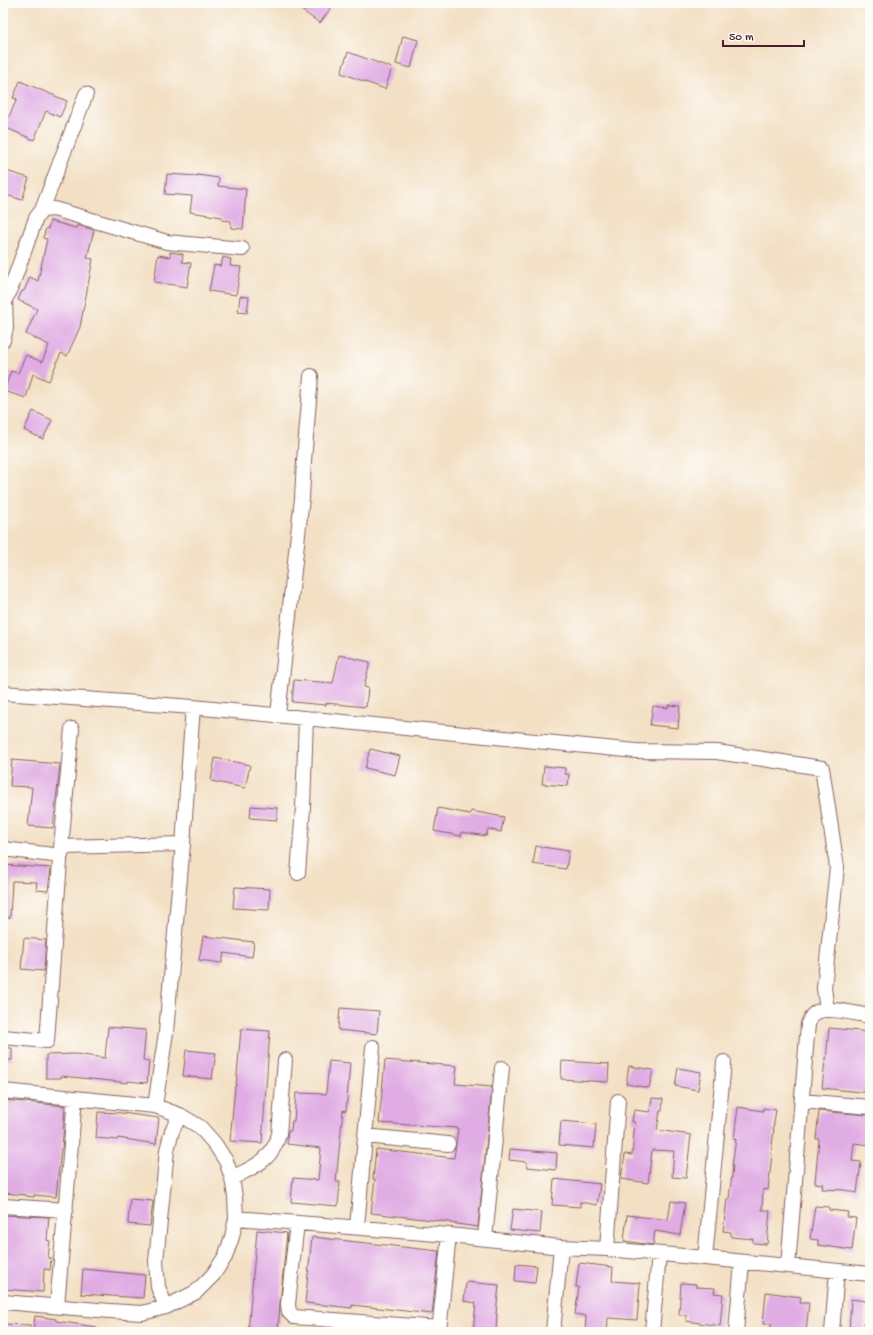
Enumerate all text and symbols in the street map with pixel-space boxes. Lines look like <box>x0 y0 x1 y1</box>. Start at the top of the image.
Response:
scale bar <box>723 22 804 48</box>
text: 50 m <box>729 31 754 45</box>

